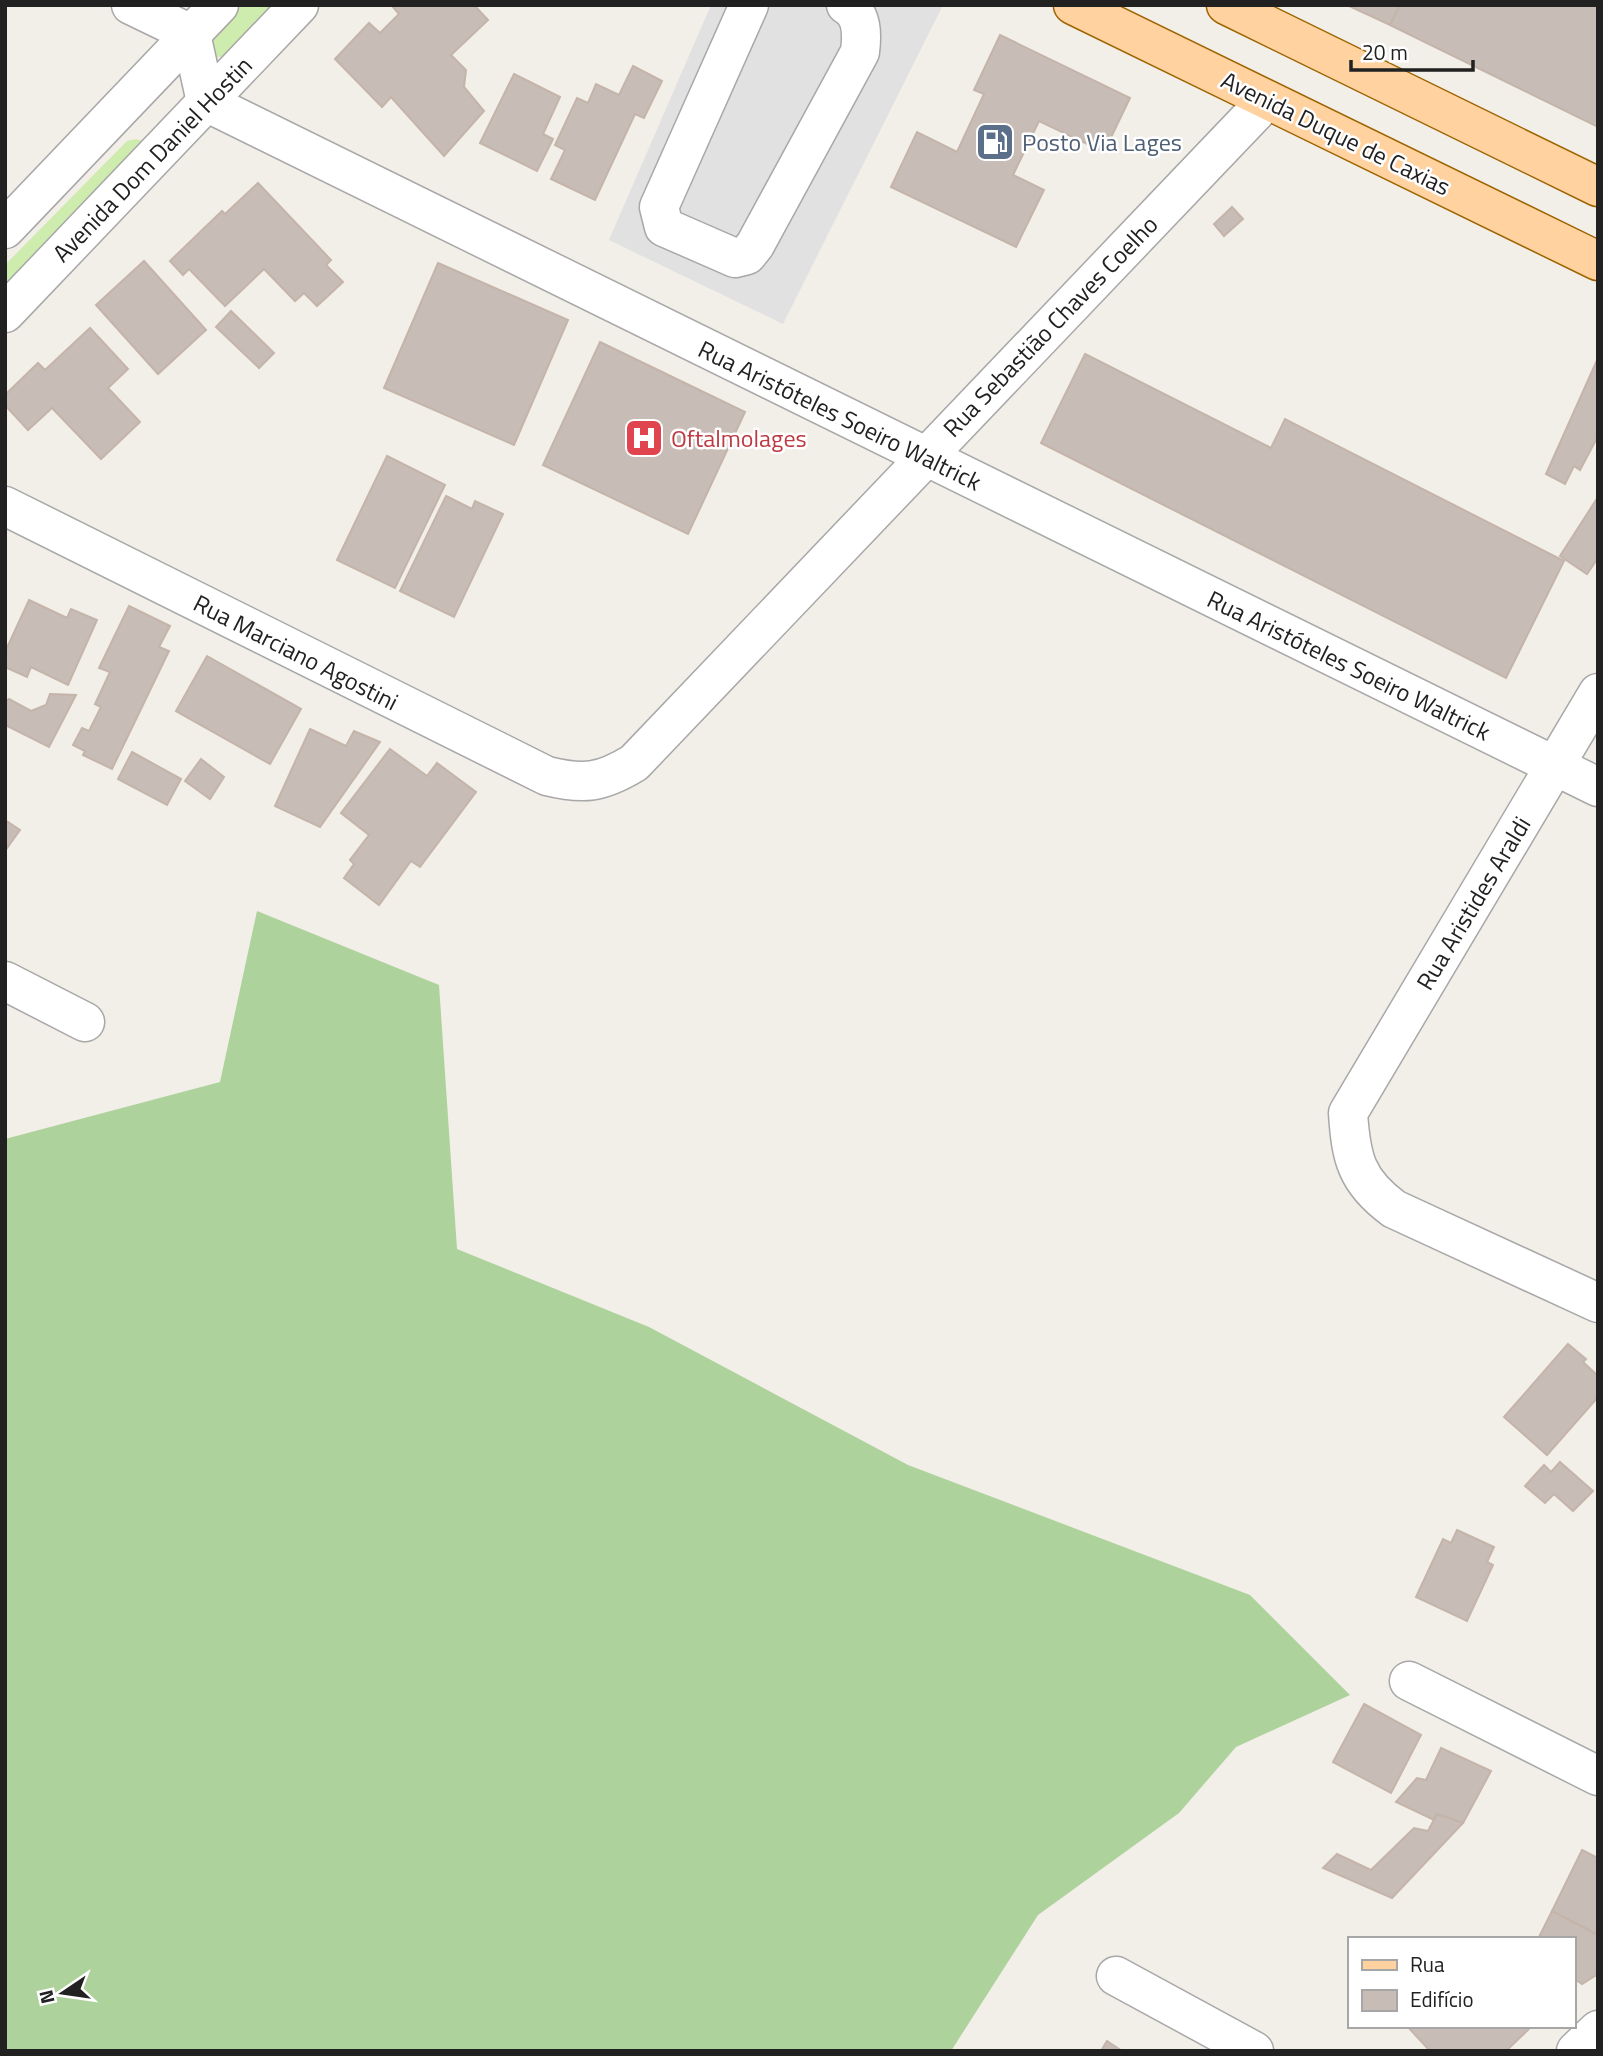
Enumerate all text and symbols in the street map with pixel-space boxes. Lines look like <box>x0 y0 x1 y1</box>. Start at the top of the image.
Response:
scale bar <box>1351 28 1474 72</box>
text: 20 m <box>1362 36 1408 68</box>
street label: Avenida Dom Daniel Hostin <box>44 48 260 270</box>
street label: Avenida Duque de Caxias <box>1215 62 1457 204</box>
fuel station icon: Posto Via Lages <box>974 121 1016 163</box>
place label: Posto Via Lages <box>1022 124 1182 160</box>
street label: Rua Sebastião Chaves Coelho <box>934 207 1166 445</box>
street label: Rua Aristóteles Soeiro Waltrick <box>692 331 988 500</box>
hospital icon: Oftalmolages <box>623 417 665 459</box>
place label: Oftalmolages <box>671 420 807 456</box>
street label: Rua Aristóteles Soeiro Waltrick <box>1201 581 1497 750</box>
street label: Rua Marciano Agostini <box>187 585 405 719</box>
street label: Rua Aristides Araldi <box>1407 809 1539 997</box>
legend <box>1348 1937 1575 2028</box>
text: Rua <box>1410 1948 1445 1980</box>
north arrow <box>28 1958 98 2028</box>
text: Edifício <box>1410 1983 1474 2015</box>
text: N <box>30 1987 62 2007</box>

